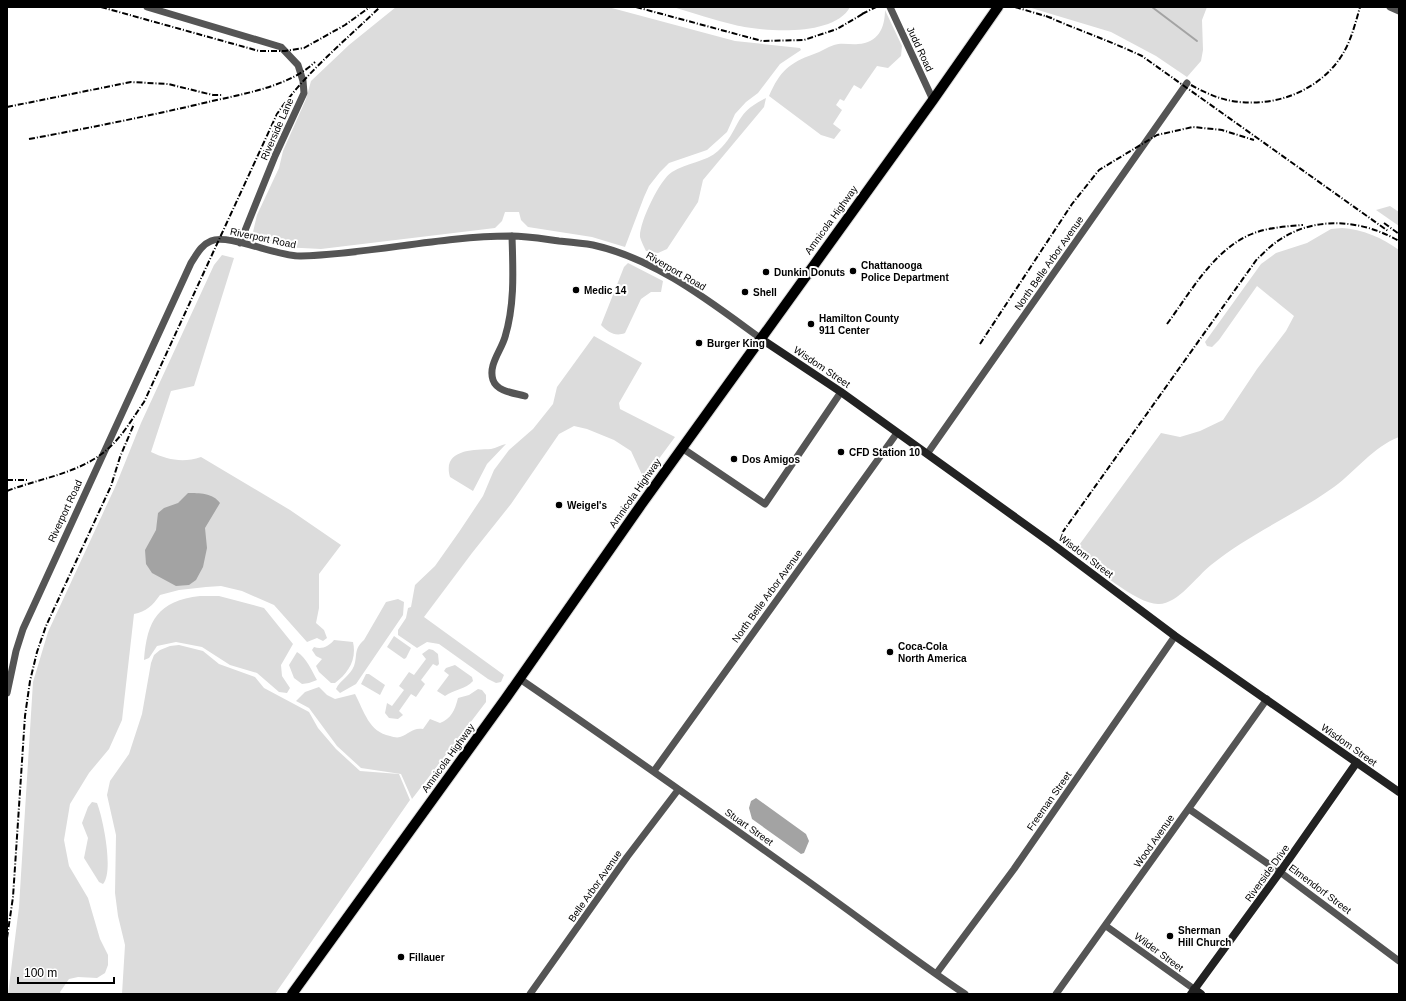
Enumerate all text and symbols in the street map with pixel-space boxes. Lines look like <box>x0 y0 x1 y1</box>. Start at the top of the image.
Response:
street label: Judd Road <box>905 25 935 73</box>
street label: Riverside Lane <box>258 96 296 162</box>
street label: Amnicola Highway <box>802 183 860 257</box>
street label: North Belle Arbor Avenue <box>1012 214 1086 312</box>
street label: Riverport Road <box>229 226 297 250</box>
street label: Riverport Road <box>644 249 708 293</box>
place label: Chattanooga Police Department <box>861 260 949 283</box>
marker: Chattanooga Police Department <box>848 266 858 276</box>
marker: Dunkin Donuts <box>761 267 771 277</box>
place label: Dunkin Donuts <box>774 267 846 278</box>
marker: Medic 14 <box>571 285 581 295</box>
place label: Medic 14 <box>584 285 627 296</box>
marker: Shell <box>740 287 750 297</box>
place label: Shell <box>753 287 777 298</box>
place label: Hamilton County 911 Center <box>819 313 899 336</box>
marker: Hamilton County 911 Center <box>806 319 816 329</box>
marker: Burger King <box>694 338 704 348</box>
place label: Burger King <box>707 338 765 349</box>
street label: Wisdom Street <box>792 344 852 390</box>
marker: CFD Station 10 <box>836 447 846 457</box>
place label: CFD Station 10 <box>849 447 921 458</box>
marker: Dos Amigos <box>729 454 739 464</box>
place label: Dos Amigos <box>742 454 800 465</box>
street label: Amnicola Highway <box>607 456 663 530</box>
street label: Riverport Road <box>46 478 84 544</box>
marker: Weigel's <box>554 500 564 510</box>
place label: Weigel's <box>567 500 607 511</box>
street label: Wisdom Street <box>1057 532 1116 580</box>
street label: North Belle Arbor Avenue <box>730 547 805 645</box>
place label: Coca-Cola North America <box>898 641 967 664</box>
marker: Coca-Cola North America <box>885 647 895 657</box>
street label: Amnicola Highway <box>419 721 477 795</box>
street label: Wisdom Street <box>1319 722 1379 768</box>
street label: Freeman Street <box>1025 769 1074 833</box>
street label: Stuart Street <box>723 806 775 848</box>
street label: Wood Avenue <box>1132 812 1177 870</box>
street label: Riverside Drive <box>1243 842 1292 904</box>
street label: Belle Arbor Avenue <box>566 848 624 924</box>
street label: Elmendorf Street <box>1287 862 1353 916</box>
place label: Sherman Hill Church <box>1178 925 1231 948</box>
street label: Wilder Street <box>1132 931 1186 974</box>
marker: Sherman Hill Church <box>1165 931 1175 941</box>
marker: Fillauer <box>396 952 406 962</box>
place label: Fillauer <box>409 952 445 963</box>
scale bar <box>18 959 114 985</box>
text: 100 m <box>24 966 57 980</box>

